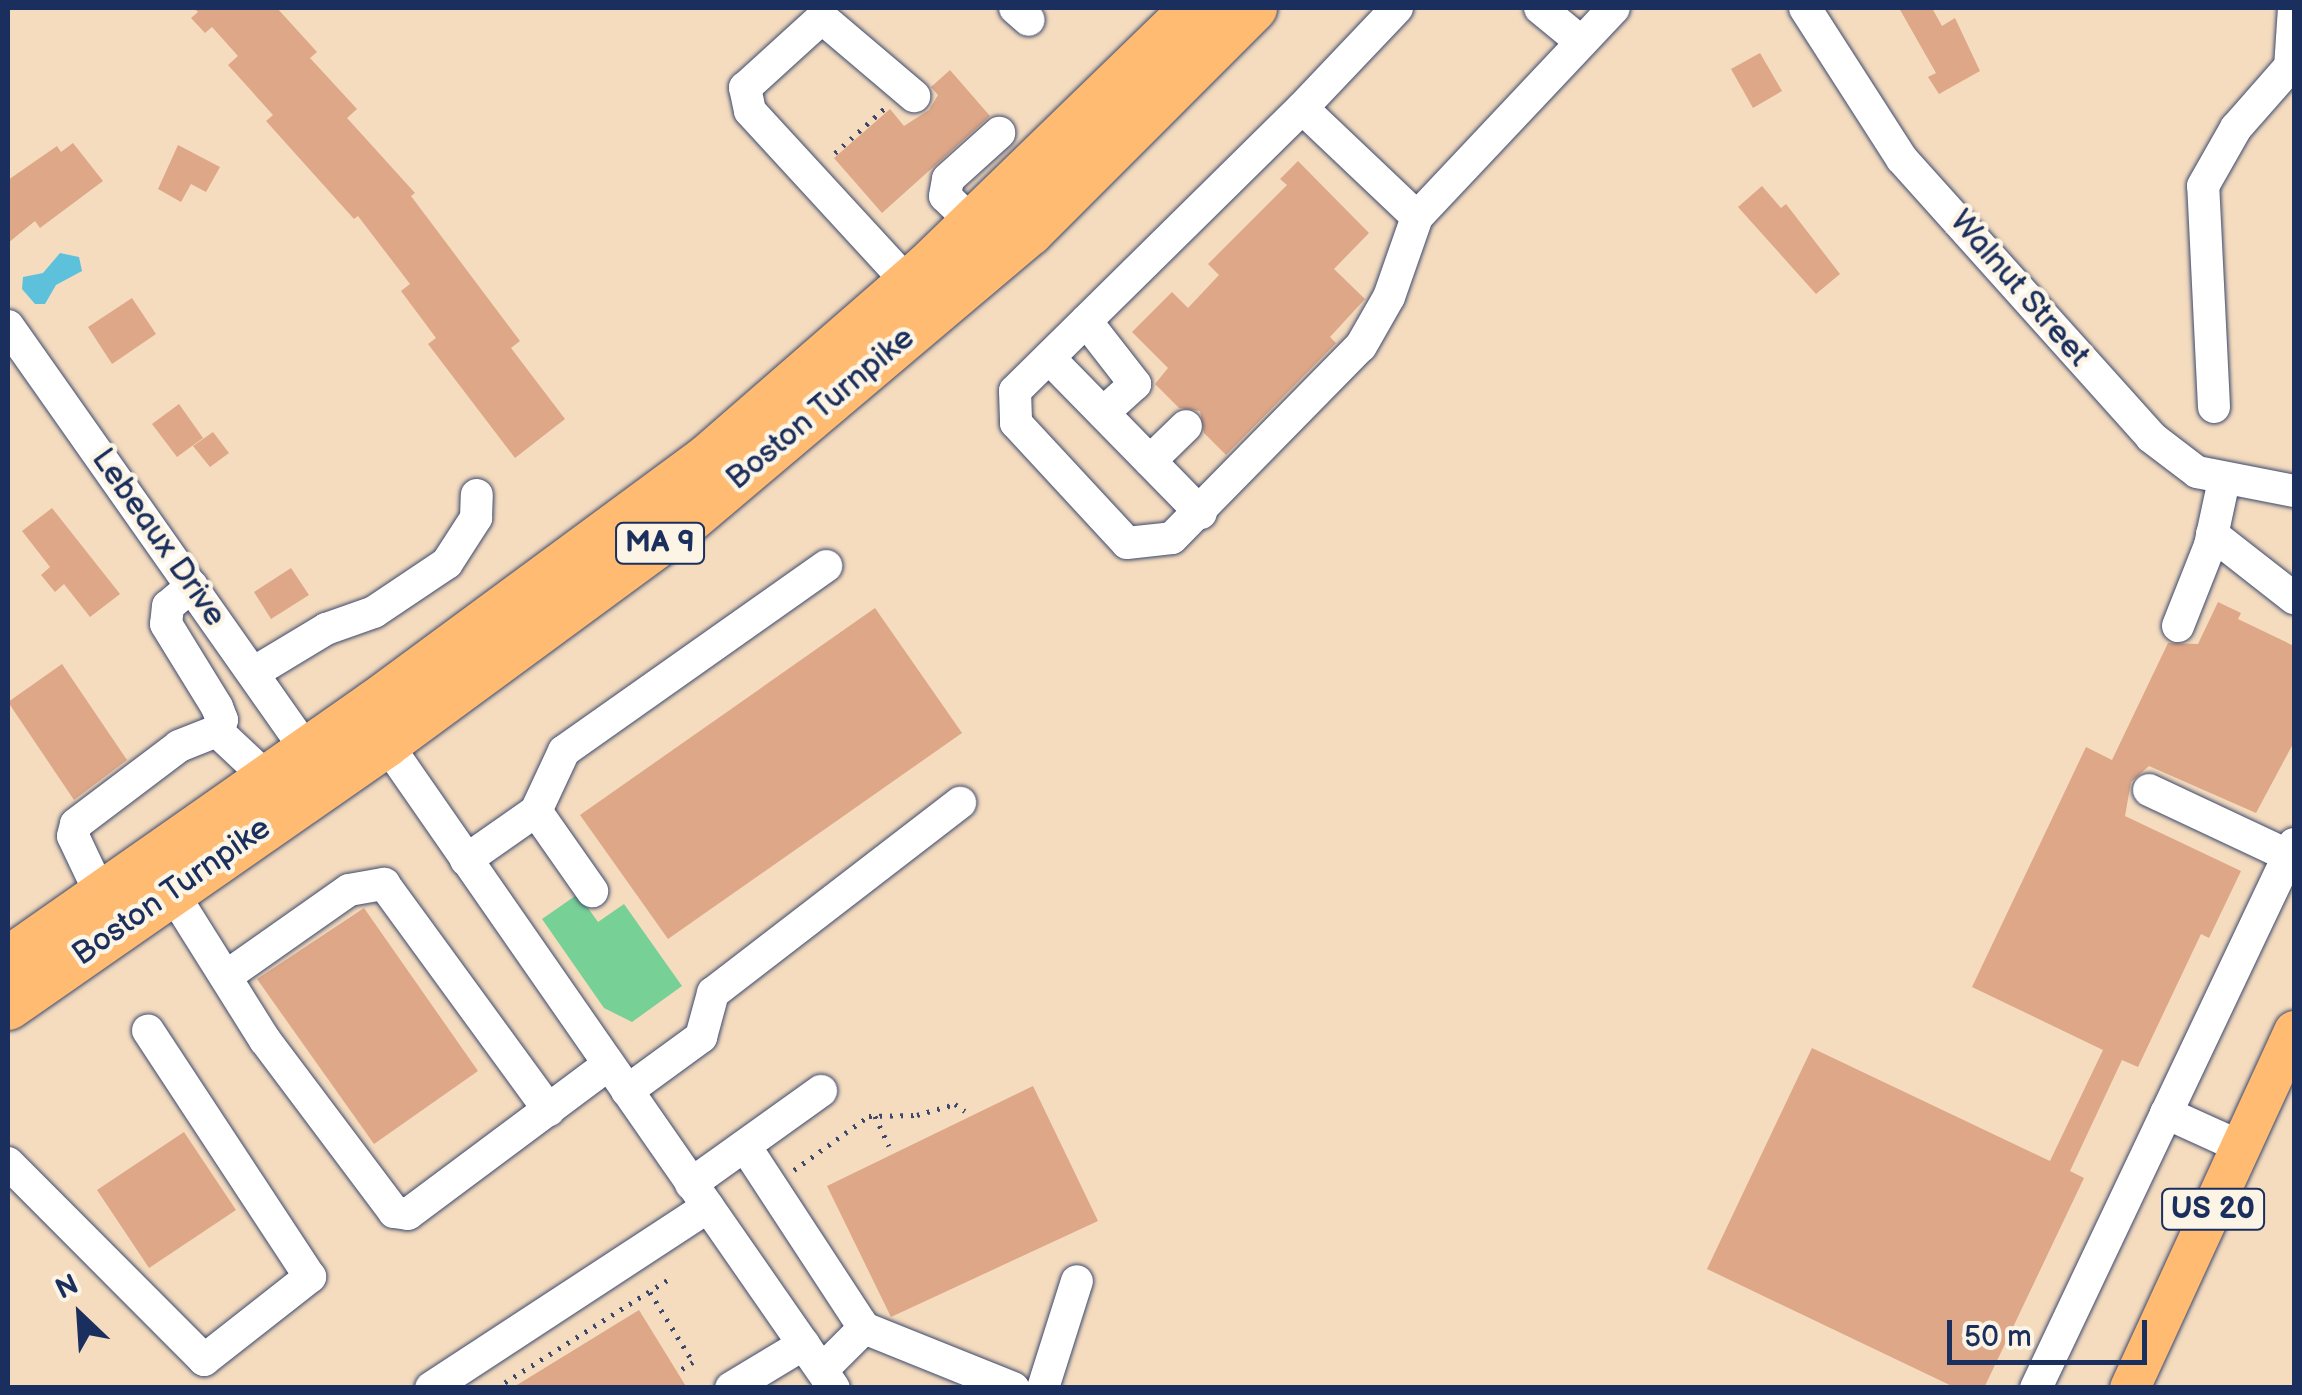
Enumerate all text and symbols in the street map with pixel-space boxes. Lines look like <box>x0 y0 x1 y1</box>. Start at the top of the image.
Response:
street label: Walnut Street <box>1941 203 2097 375</box>
street label: Boston Turnpike <box>719 319 923 499</box>
street label: Lebeaux Drive <box>83 442 233 634</box>
road number: MA 9 <box>615 518 705 568</box>
street label: Boston Turnpike <box>65 809 279 975</box>
road number: US 20 <box>2160 1184 2266 1234</box>
north arrow <box>30 1265 130 1365</box>
text: N <box>51 1268 84 1307</box>
scale bar <box>1952 1300 2152 1362</box>
text: 50 m <box>1964 1319 2032 1355</box>

